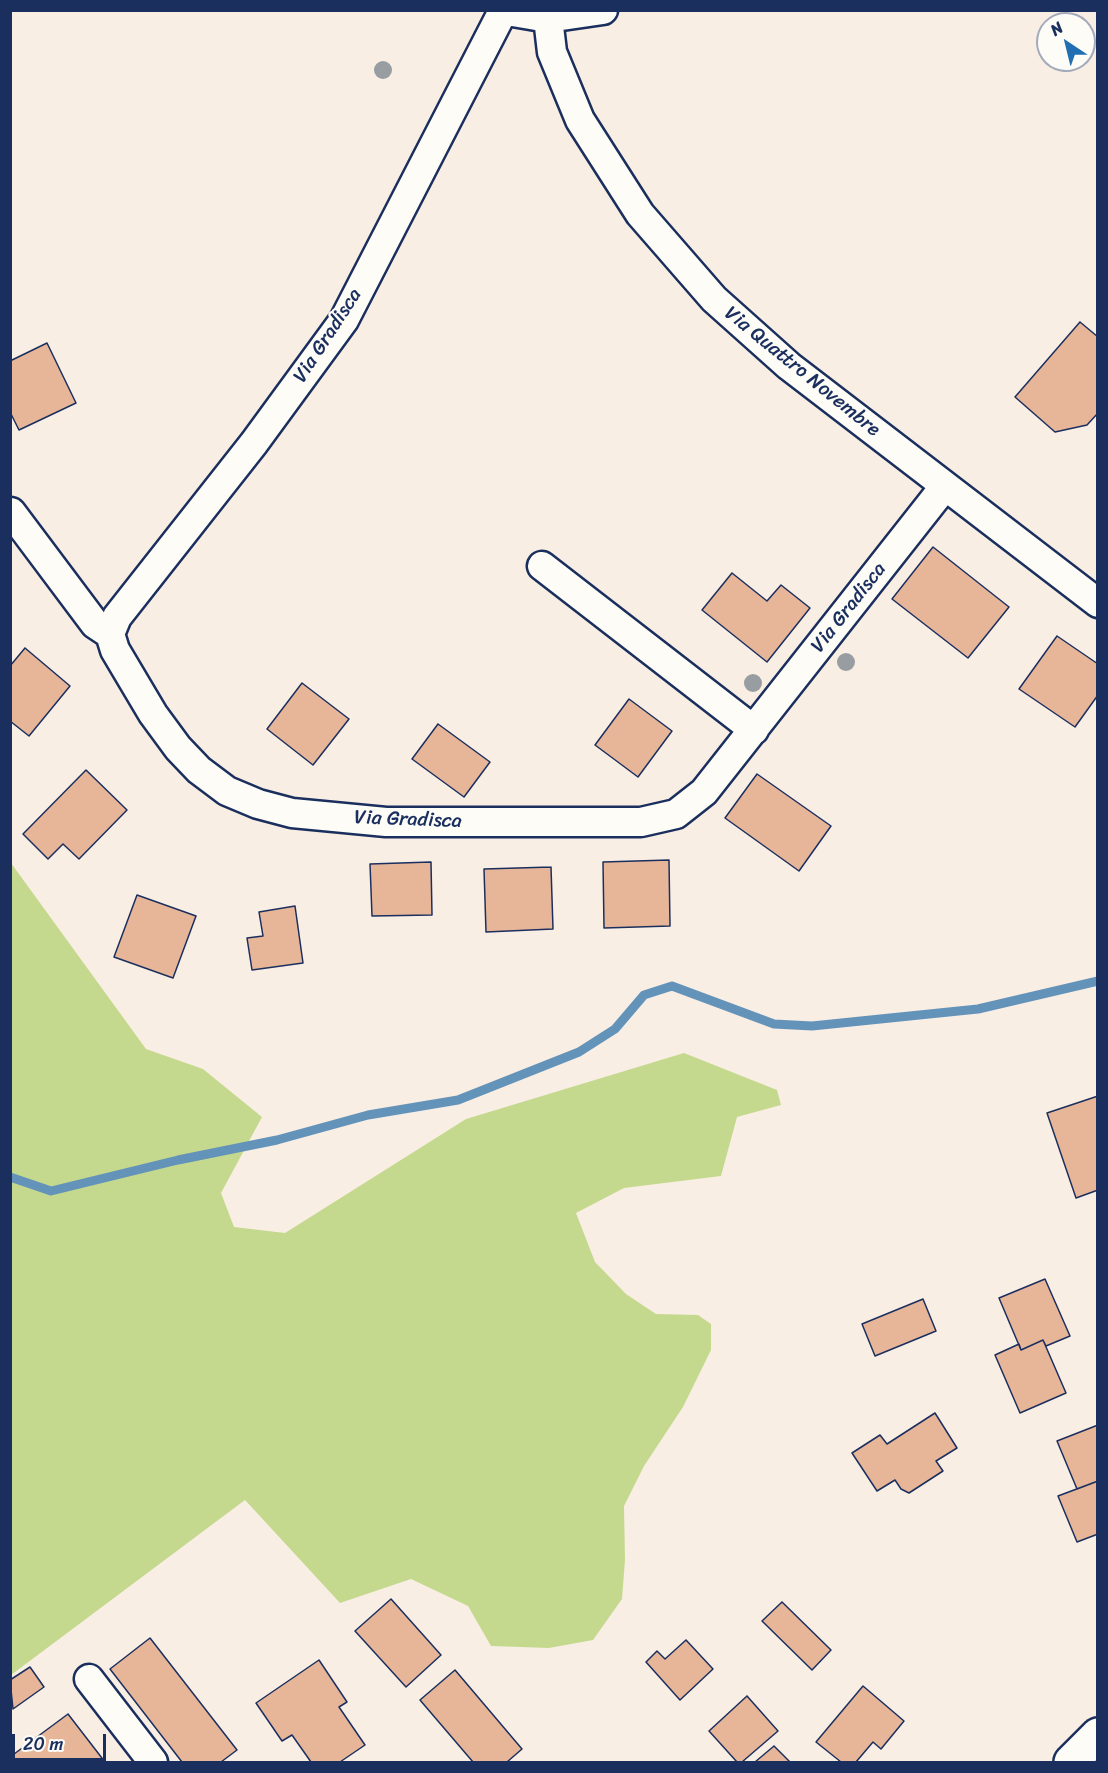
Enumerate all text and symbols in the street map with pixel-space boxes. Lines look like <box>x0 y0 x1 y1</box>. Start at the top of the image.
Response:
north arrow <box>1036 12 1096 72</box>
text: N <box>1044 13 1069 44</box>
street label: Via Gradisca <box>289 284 367 388</box>
street label: Via Quattro Novembre <box>719 302 885 442</box>
street label: Via Gradisca <box>806 558 892 658</box>
street label: Via Gradisca <box>354 806 462 834</box>
scale bar <box>15 1722 110 1760</box>
text: 20 m <box>23 1728 63 1760</box>

